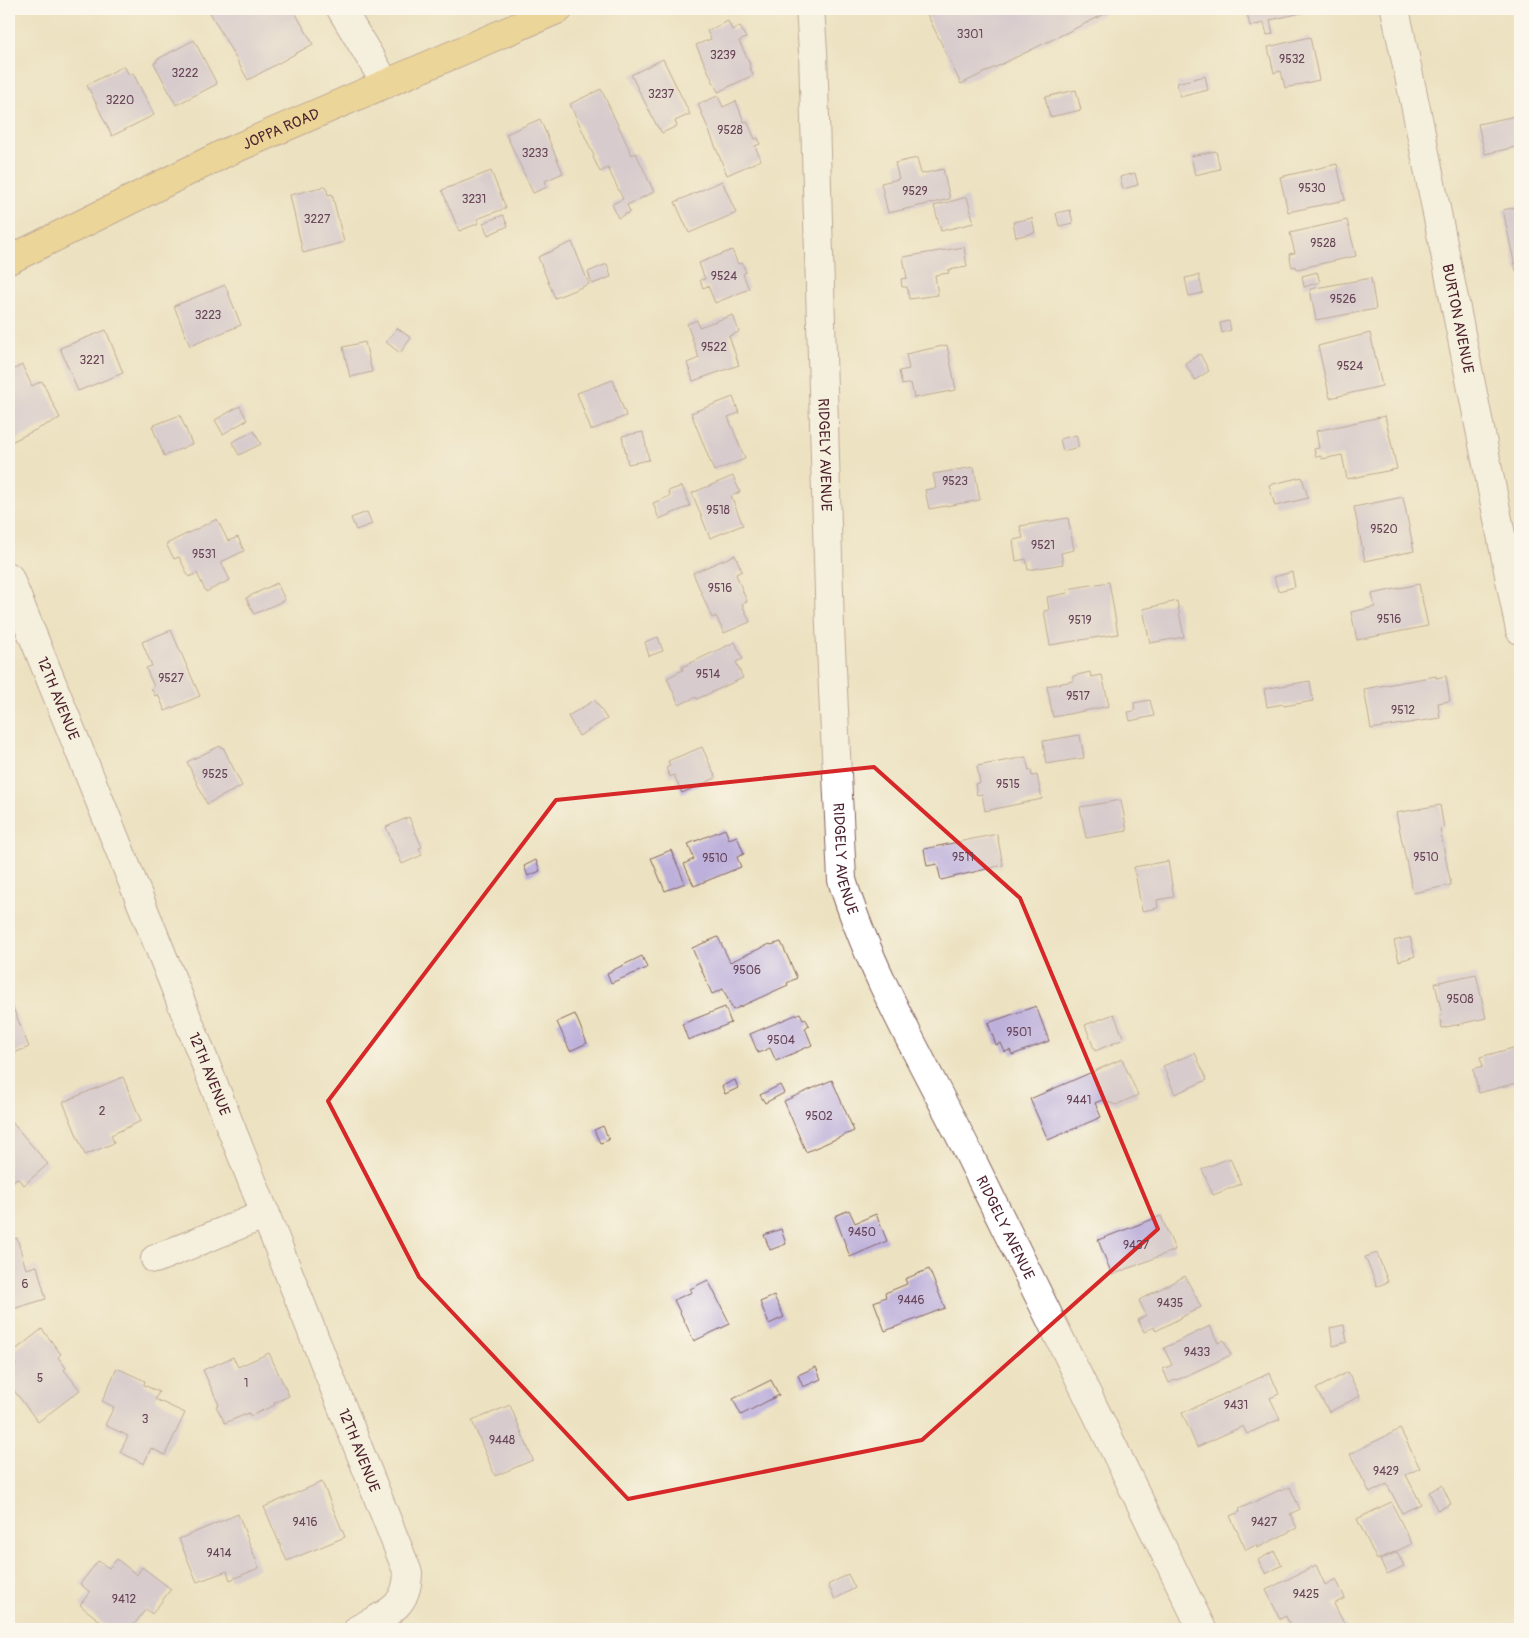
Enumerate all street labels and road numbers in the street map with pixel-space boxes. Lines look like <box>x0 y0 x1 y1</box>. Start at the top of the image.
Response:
street label: JOPPA ROAD <box>240 104 323 154</box>
street label: BURTON AVENUE <box>1437 262 1478 375</box>
street label: RIDGELY AVENUE <box>813 398 836 512</box>
street label: 12TH AVENUE <box>32 654 83 743</box>
street label: RIDGELY AVENUE <box>828 802 862 918</box>
street label: 12TH AVENUE <box>184 1030 234 1119</box>
street label: RIDGELY AVENUE <box>971 1173 1039 1283</box>
street label: 12TH AVENUE <box>334 1406 384 1495</box>

